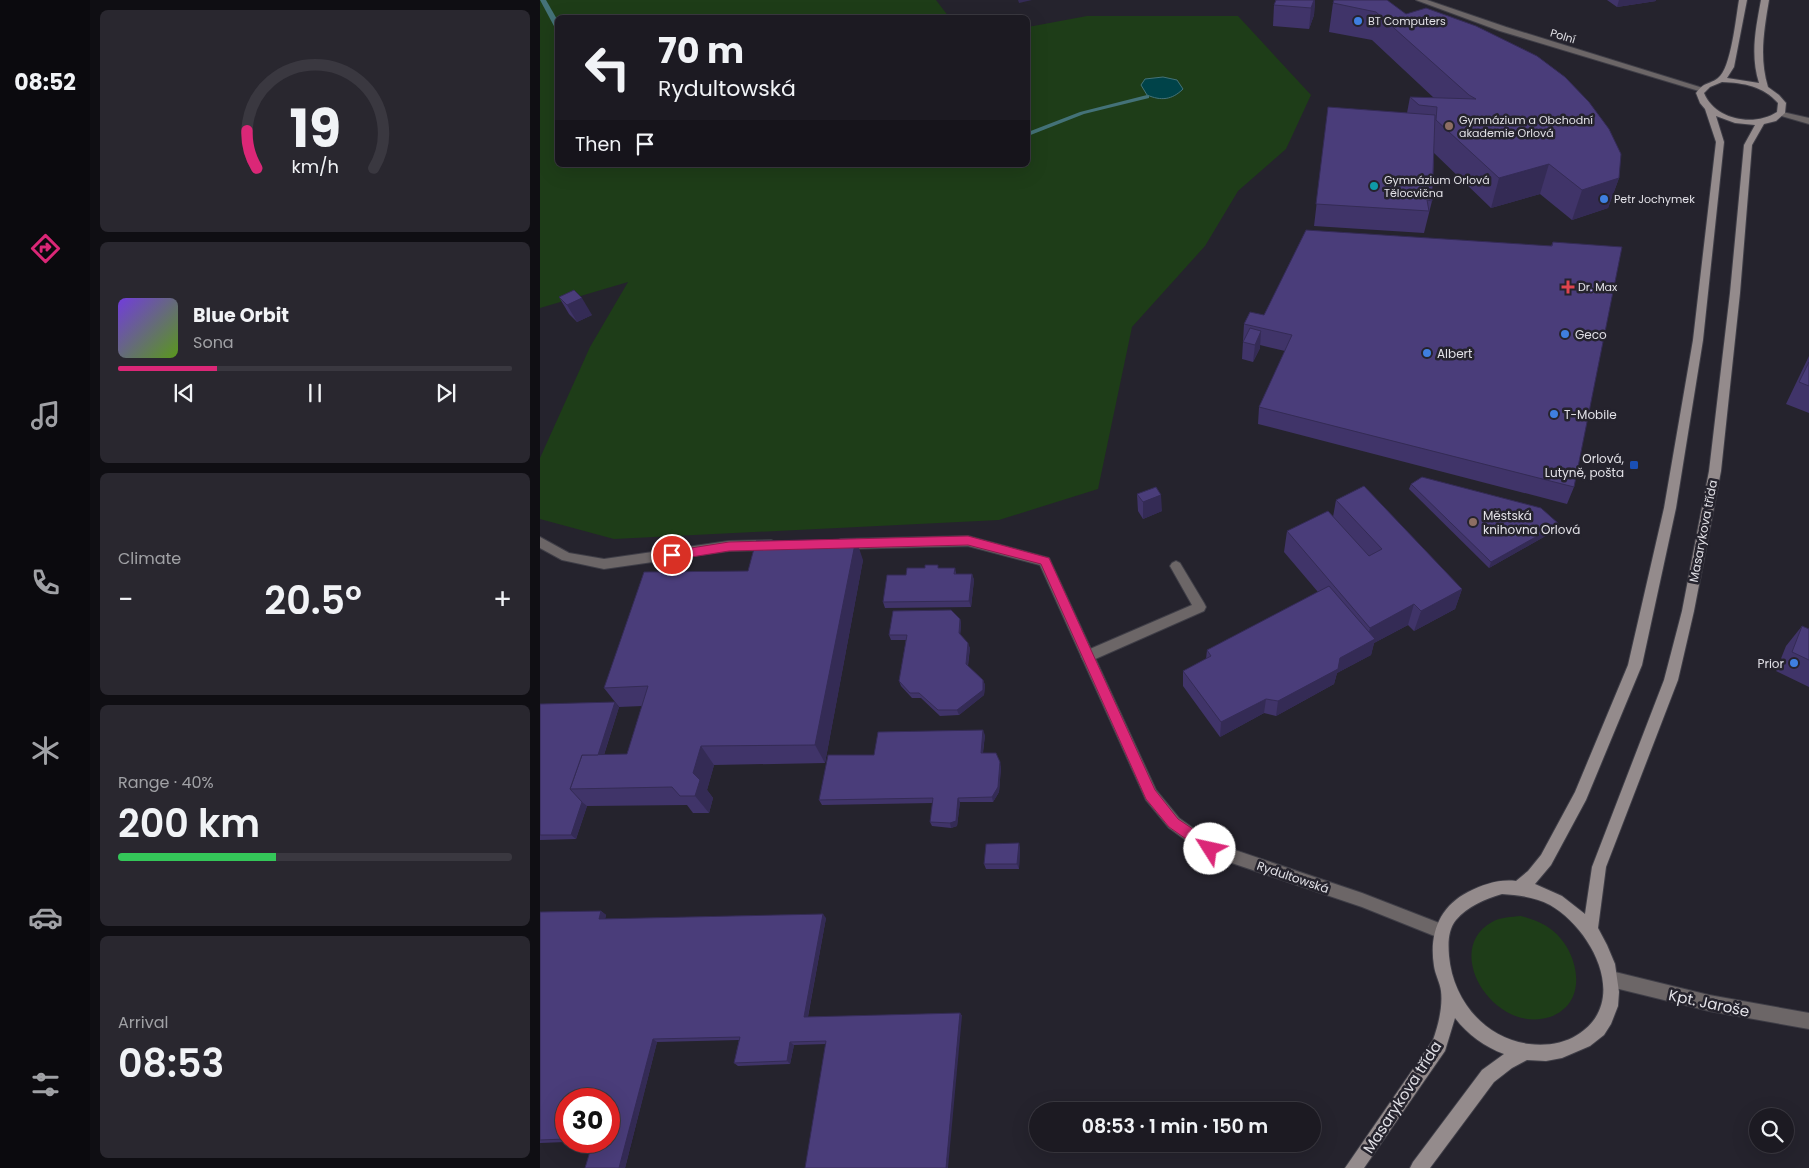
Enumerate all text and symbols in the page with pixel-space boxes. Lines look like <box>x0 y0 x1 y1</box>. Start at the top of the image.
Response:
place label: BT Computers <box>1368 13 1446 29</box>
marker: BT Computers <box>1352 15 1364 27</box>
street label: Polní <box>1548 25 1578 48</box>
text: 70 m <box>658 26 744 75</box>
icon: left <box>575 35 640 100</box>
text: 08:52 <box>14 67 76 98</box>
text: Rydultowská <box>658 73 796 104</box>
text: 19 <box>289 92 341 165</box>
place label: Gymnázium a Obchodní akademie Orlová <box>1459 112 1593 141</box>
marker: Gymnázium a Obchodní akademie Orlová <box>1443 120 1455 132</box>
icon: arrive <box>631 130 659 158</box>
text: Then <box>575 131 621 158</box>
text: km/h <box>291 154 339 179</box>
place label: Gymnázium Orlová Tělocvična <box>1384 172 1490 201</box>
marker: Gymnázium Orlová Tělocvična <box>1368 180 1380 192</box>
place label: Petr Jochymek <box>1614 191 1695 207</box>
marker: Petr Jochymek <box>1598 193 1610 205</box>
icon: directions <box>28 231 63 266</box>
place label: Dr. Max <box>1578 279 1618 295</box>
marker: Dr. Max <box>1562 281 1574 293</box>
text: Blue Orbit <box>193 302 289 329</box>
place label: Geco <box>1575 326 1607 343</box>
marker: Geco <box>1559 328 1571 340</box>
text: Sona <box>193 331 234 354</box>
place label: Albert <box>1437 345 1472 362</box>
marker: Albert <box>1421 347 1433 359</box>
icon: previous <box>170 379 198 407</box>
icon: pause <box>301 379 329 407</box>
icon: next <box>432 379 460 407</box>
icon: music <box>28 398 63 433</box>
place label: T-Mobile <box>1564 406 1617 423</box>
marker: T-Mobile <box>1548 408 1560 420</box>
place label: Orlová, Lutyně, pošta <box>1545 450 1625 481</box>
marker: Orlová, Lutyně, pošta <box>1628 459 1640 471</box>
street label: Masarykova třída <box>1685 478 1721 584</box>
place label: Městská knihovna Orlová <box>1483 507 1580 538</box>
marker: Městská knihovna Orlová <box>1467 516 1479 528</box>
pin <box>651 534 693 576</box>
icon: arrive <box>658 541 686 569</box>
text: Climate <box>118 547 181 570</box>
icon: phone <box>28 565 63 600</box>
text: 20.5° <box>264 574 362 627</box>
text: − <box>118 580 133 619</box>
text: + <box>493 580 512 619</box>
place label: Prior <box>1757 655 1785 672</box>
marker: Prior <box>1788 657 1800 669</box>
icon: climate <box>28 733 63 768</box>
text: Range · 40% <box>118 771 214 794</box>
text: 200 km <box>118 797 260 850</box>
position arrow <box>1183 822 1235 874</box>
street label: Rydultowská <box>1255 857 1331 897</box>
icon: car <box>28 900 63 935</box>
street label: Kpt. Jaroše <box>1667 984 1751 1022</box>
text: Arrival <box>118 1011 168 1034</box>
text: 08:53 <box>118 1037 224 1090</box>
street label: Masarykova třída <box>1358 1037 1446 1157</box>
icon: filters <box>28 1067 63 1102</box>
speed limit sign: 30 <box>555 1088 620 1153</box>
map controls <box>1749 1108 1794 1153</box>
button: search <box>1749 1108 1794 1153</box>
text: 08:53 · 1 min · 150 m <box>1082 1113 1268 1140</box>

